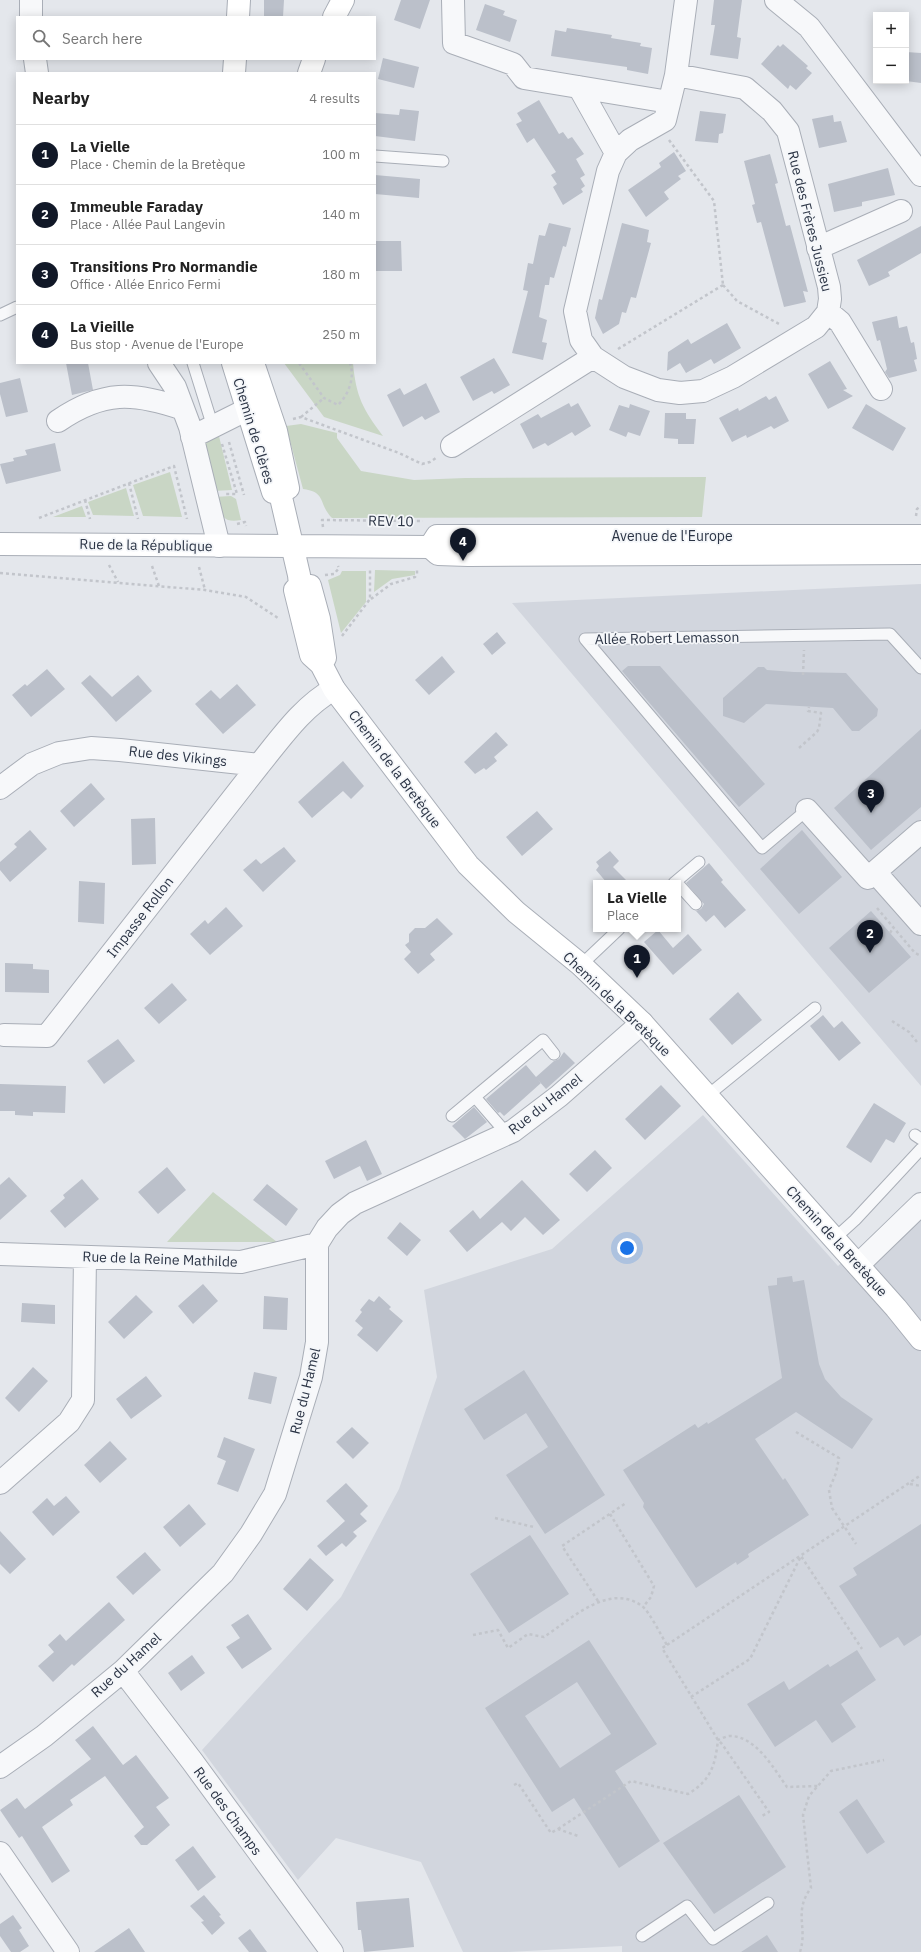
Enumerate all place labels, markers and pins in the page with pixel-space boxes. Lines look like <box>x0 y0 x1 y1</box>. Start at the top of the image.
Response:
pin: 4 <box>450 528 476 561</box>
pin: 3 <box>858 780 884 813</box>
pin: 2 <box>857 920 883 953</box>
pin: 1 <box>624 945 650 978</box>

